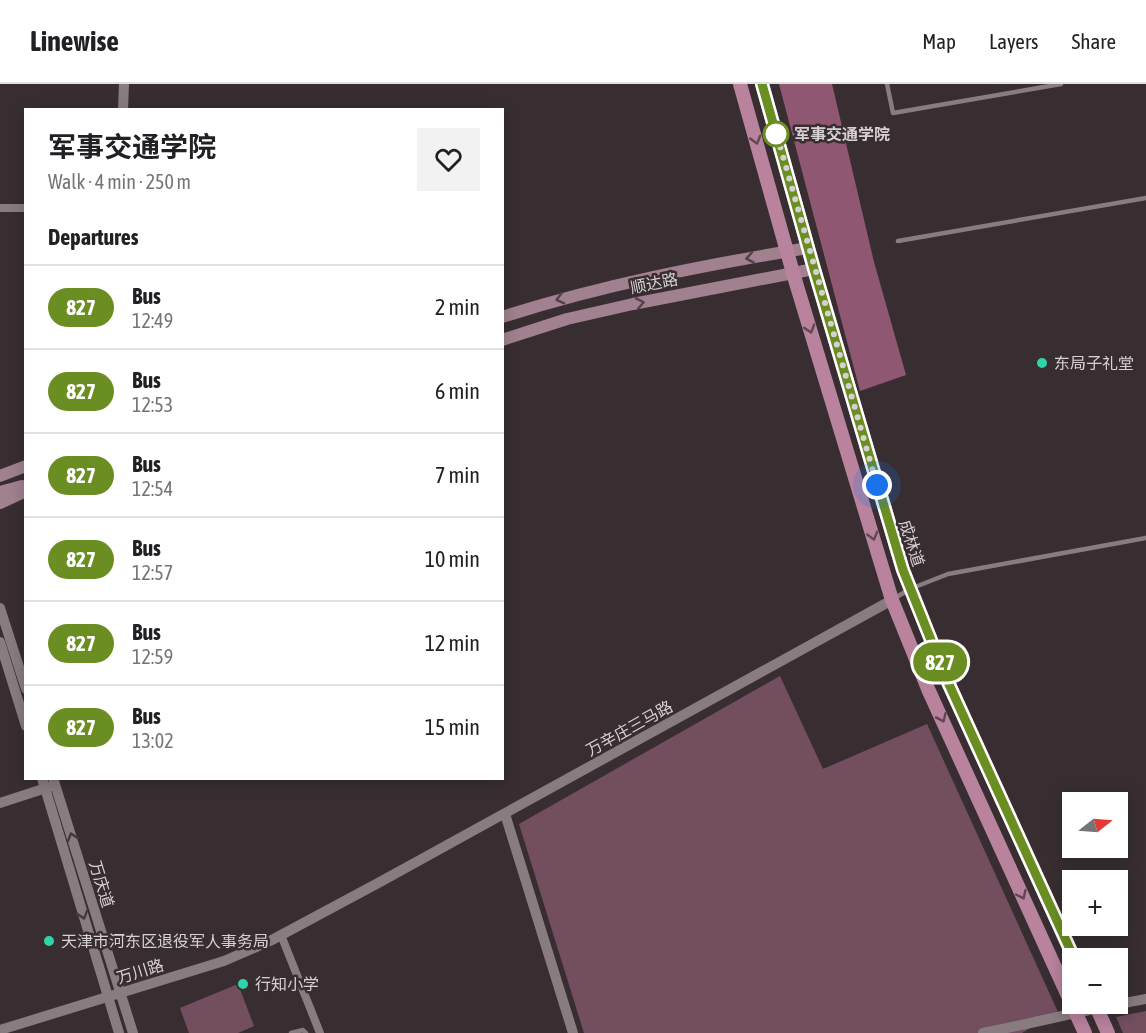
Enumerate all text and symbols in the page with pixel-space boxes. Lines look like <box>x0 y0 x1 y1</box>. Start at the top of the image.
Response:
text: Linewise <box>30 25 119 57</box>
text: Map <box>922 29 956 53</box>
text: Layers <box>989 29 1039 53</box>
text: Share <box>1072 29 1116 53</box>
marker: 军事交通学院 <box>763 121 789 147</box>
place label: 军事交通学院 <box>794 125 890 143</box>
button: heart <box>417 128 480 191</box>
text: 军事交通学院 <box>48 131 216 163</box>
one-way arrow <box>749 134 761 145</box>
text: Walk · 4 min · 250 m <box>48 170 191 193</box>
text: Departures <box>48 224 138 250</box>
one-way arrow <box>746 251 756 264</box>
street label: 顺达路 <box>629 270 679 296</box>
text: Bus <box>132 283 161 309</box>
one-way arrow <box>555 292 565 304</box>
text: 2 min <box>435 294 480 320</box>
text: 827 <box>66 295 96 319</box>
one-way arrow <box>635 297 645 310</box>
text: 12:49 <box>132 309 173 332</box>
one-way arrow <box>803 323 815 334</box>
place label: 东局子礼堂 <box>1054 354 1134 372</box>
marker: 东局子礼堂 <box>1035 356 1049 370</box>
text: Bus <box>132 367 161 393</box>
text: 6 min <box>435 378 480 404</box>
text: 827 <box>66 379 96 403</box>
text: 12:53 <box>132 393 173 416</box>
text: Bus <box>132 451 161 477</box>
text: 7 min <box>435 462 480 488</box>
text: 827 <box>66 463 96 487</box>
your location <box>862 470 892 500</box>
text: 12:54 <box>132 477 173 500</box>
street label: 成林道 <box>896 517 928 569</box>
one-way arrow <box>866 530 878 541</box>
text: Bus <box>132 535 161 561</box>
text: 10 min <box>425 546 480 572</box>
text: 827 <box>66 547 96 571</box>
text: 12:57 <box>132 561 173 584</box>
text: Bus <box>132 619 161 645</box>
text: 12 min <box>425 630 480 656</box>
text: 827 <box>66 631 96 655</box>
line badge: 827 <box>906 642 974 682</box>
text: 12:59 <box>132 645 173 668</box>
text: 827 <box>925 650 955 674</box>
street label: 万辛庄三马路 <box>583 697 675 759</box>
text: Bus <box>132 703 161 729</box>
one-way arrow <box>934 711 946 722</box>
text: 15 min <box>425 714 480 740</box>
text: 827 <box>66 715 96 739</box>
text: 13:02 <box>132 729 174 752</box>
north arrow <box>1062 792 1128 858</box>
map controls <box>1062 792 1128 1014</box>
one-way arrow <box>66 832 79 843</box>
street label: 万庆道 <box>86 858 118 910</box>
button: + <box>1062 870 1128 936</box>
one-way arrow <box>1015 889 1027 900</box>
one-way arrow <box>76 909 88 920</box>
place label: 天津市河东区退役军人事务局 <box>61 932 269 950</box>
marker: 天津市河东区退役军人事务局 <box>42 934 56 948</box>
button: − <box>1062 948 1128 1014</box>
street label: 万川路 <box>114 955 166 987</box>
place label: 行知小学 <box>255 975 319 993</box>
marker: 行知小学 <box>236 977 250 991</box>

